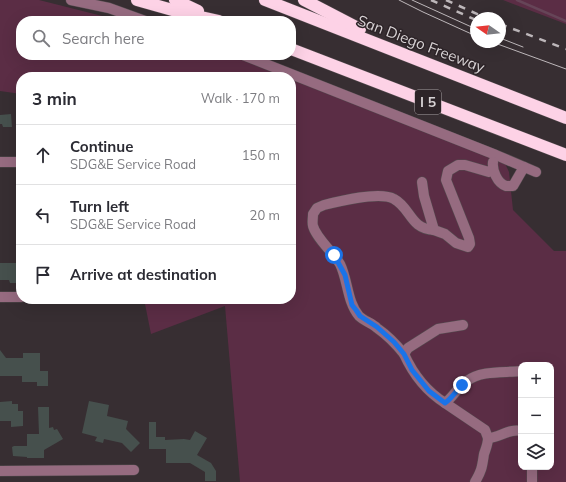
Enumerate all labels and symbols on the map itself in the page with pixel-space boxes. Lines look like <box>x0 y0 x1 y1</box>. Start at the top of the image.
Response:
street label: San Diego Freeway <box>355 10 488 77</box>
north arrow <box>470 12 506 48</box>
road number: I 5 <box>415 90 441 114</box>
route start <box>325 246 343 264</box>
route end <box>453 376 471 394</box>

